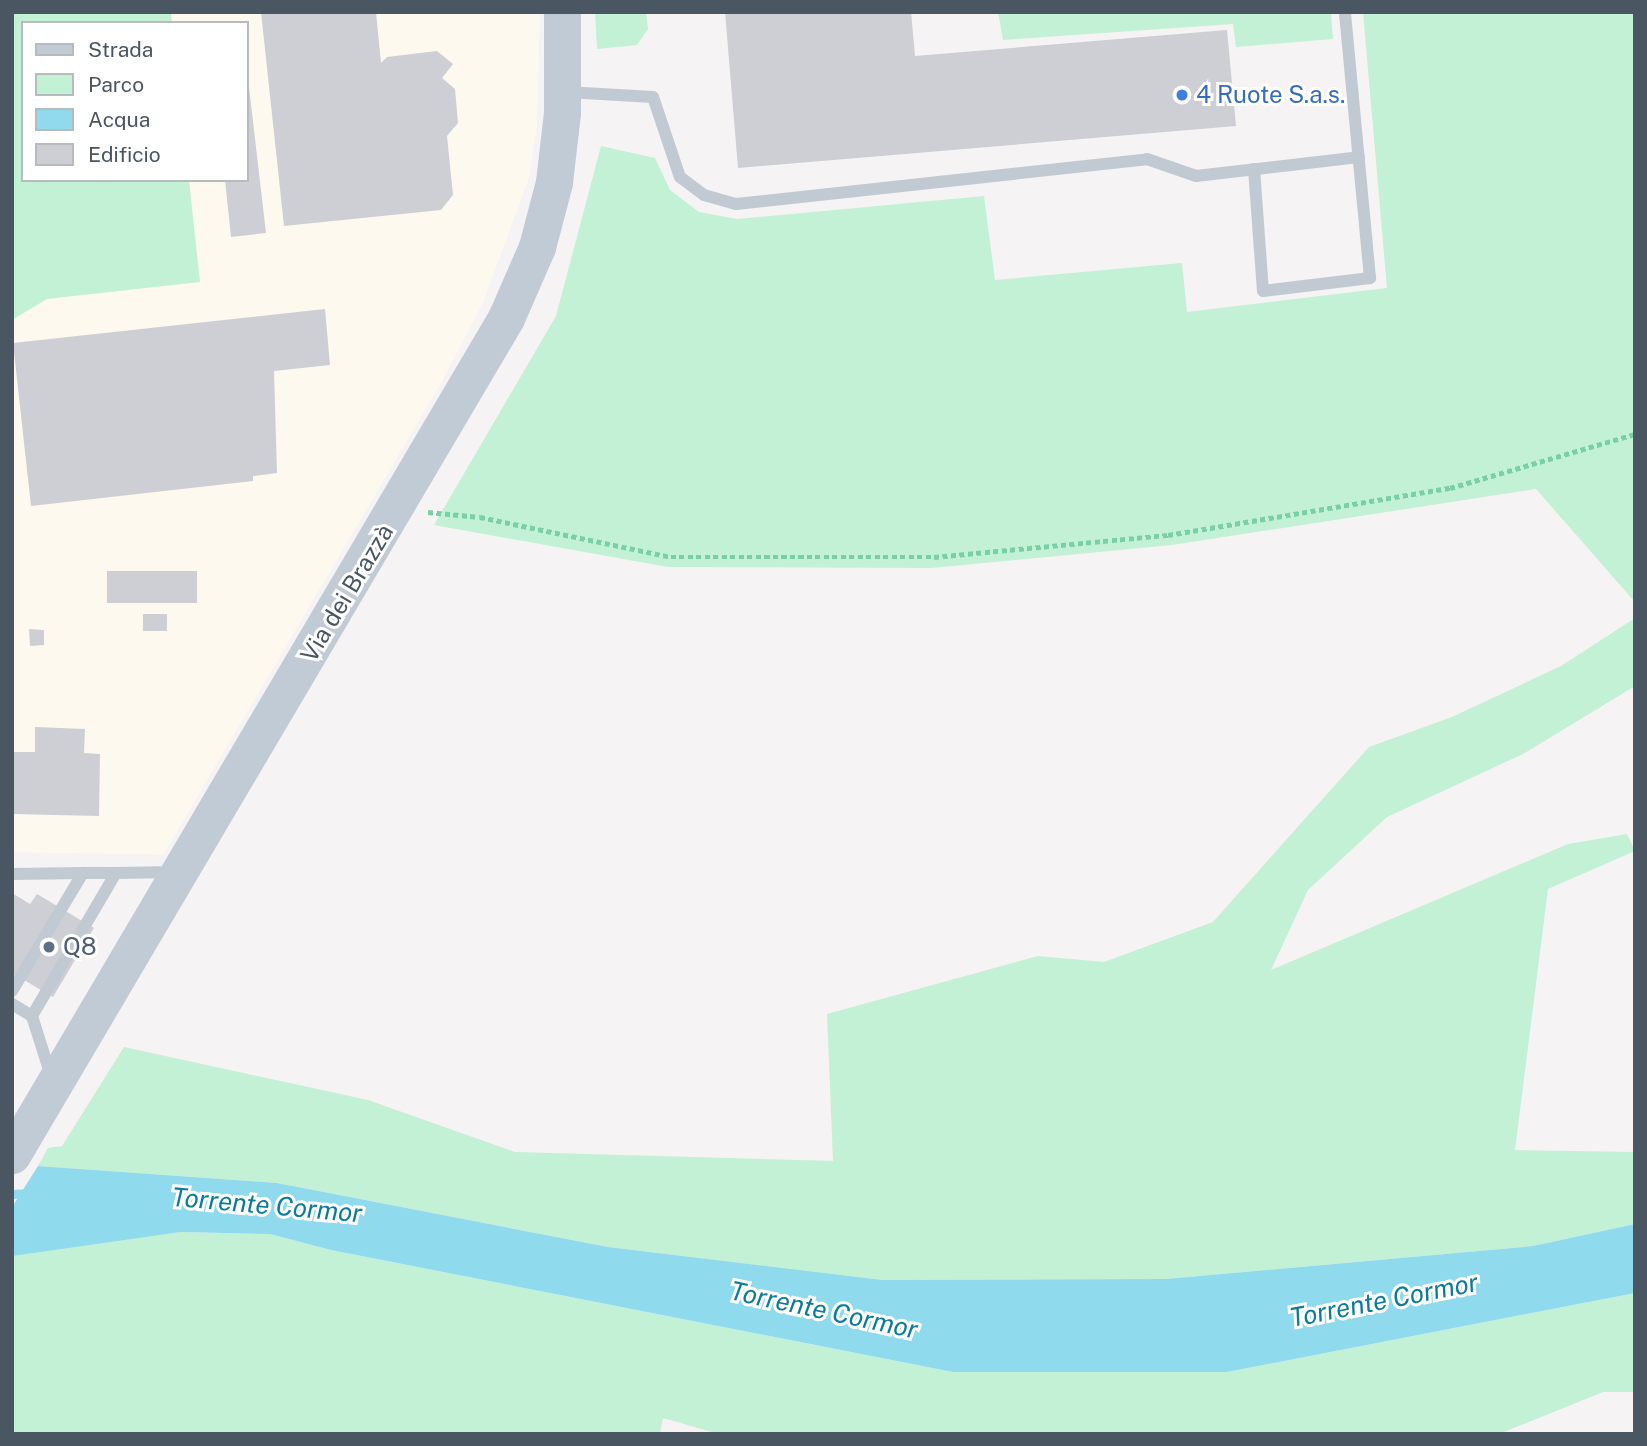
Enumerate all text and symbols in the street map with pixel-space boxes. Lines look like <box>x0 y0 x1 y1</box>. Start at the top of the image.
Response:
legend <box>21 21 248 182</box>
text: Strada <box>88 37 153 62</box>
text: Parco <box>88 72 144 97</box>
place label: 4 Ruote S.a.s. <box>1196 81 1346 109</box>
marker: 4 Ruote S.a.s. <box>1174 87 1190 103</box>
text: Acqua <box>88 107 150 132</box>
text: Edificio <box>88 142 161 167</box>
street label: Via dei Brazzà <box>295 519 399 667</box>
place label: Q8 <box>63 933 96 961</box>
marker: Q8 <box>41 939 57 955</box>
water label: Torrente Cormor <box>170 1181 364 1229</box>
water label: Torrente Cormor <box>1287 1266 1481 1334</box>
water label: Torrente Cormor <box>727 1275 921 1345</box>

